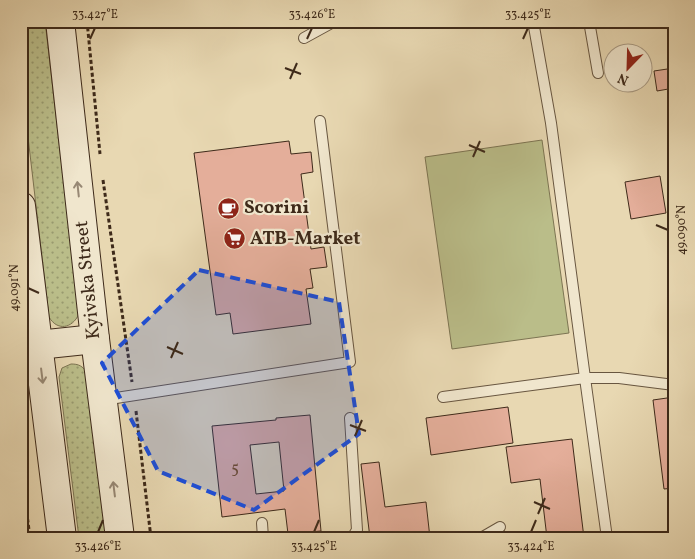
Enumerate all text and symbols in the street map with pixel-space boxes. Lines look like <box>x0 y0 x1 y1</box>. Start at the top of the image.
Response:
text: 33.427°E <box>72 7 118 23</box>
text: 33.426°E <box>289 7 335 23</box>
text: 33.425°E <box>505 7 551 23</box>
north arrow <box>602 42 652 92</box>
text: N <box>615 68 632 89</box>
one-way arrow <box>73 181 83 197</box>
place label: Scorini <box>244 195 309 221</box>
cafe icon: Scorini <box>216 196 240 220</box>
text: 49.090°N <box>674 205 690 255</box>
street label: Kyivska Street <box>69 219 107 341</box>
place label: ATB-Market <box>250 226 360 252</box>
supermarket icon: ATB-Market <box>222 227 246 251</box>
text: 49.091°N <box>7 264 23 312</box>
one-way arrow <box>37 368 47 384</box>
house number: 5 <box>231 458 239 480</box>
one-way arrow <box>109 482 119 498</box>
text: 33.426°E <box>75 539 121 555</box>
text: 33.425°E <box>291 539 337 555</box>
text: 33.424°E <box>508 539 554 555</box>

